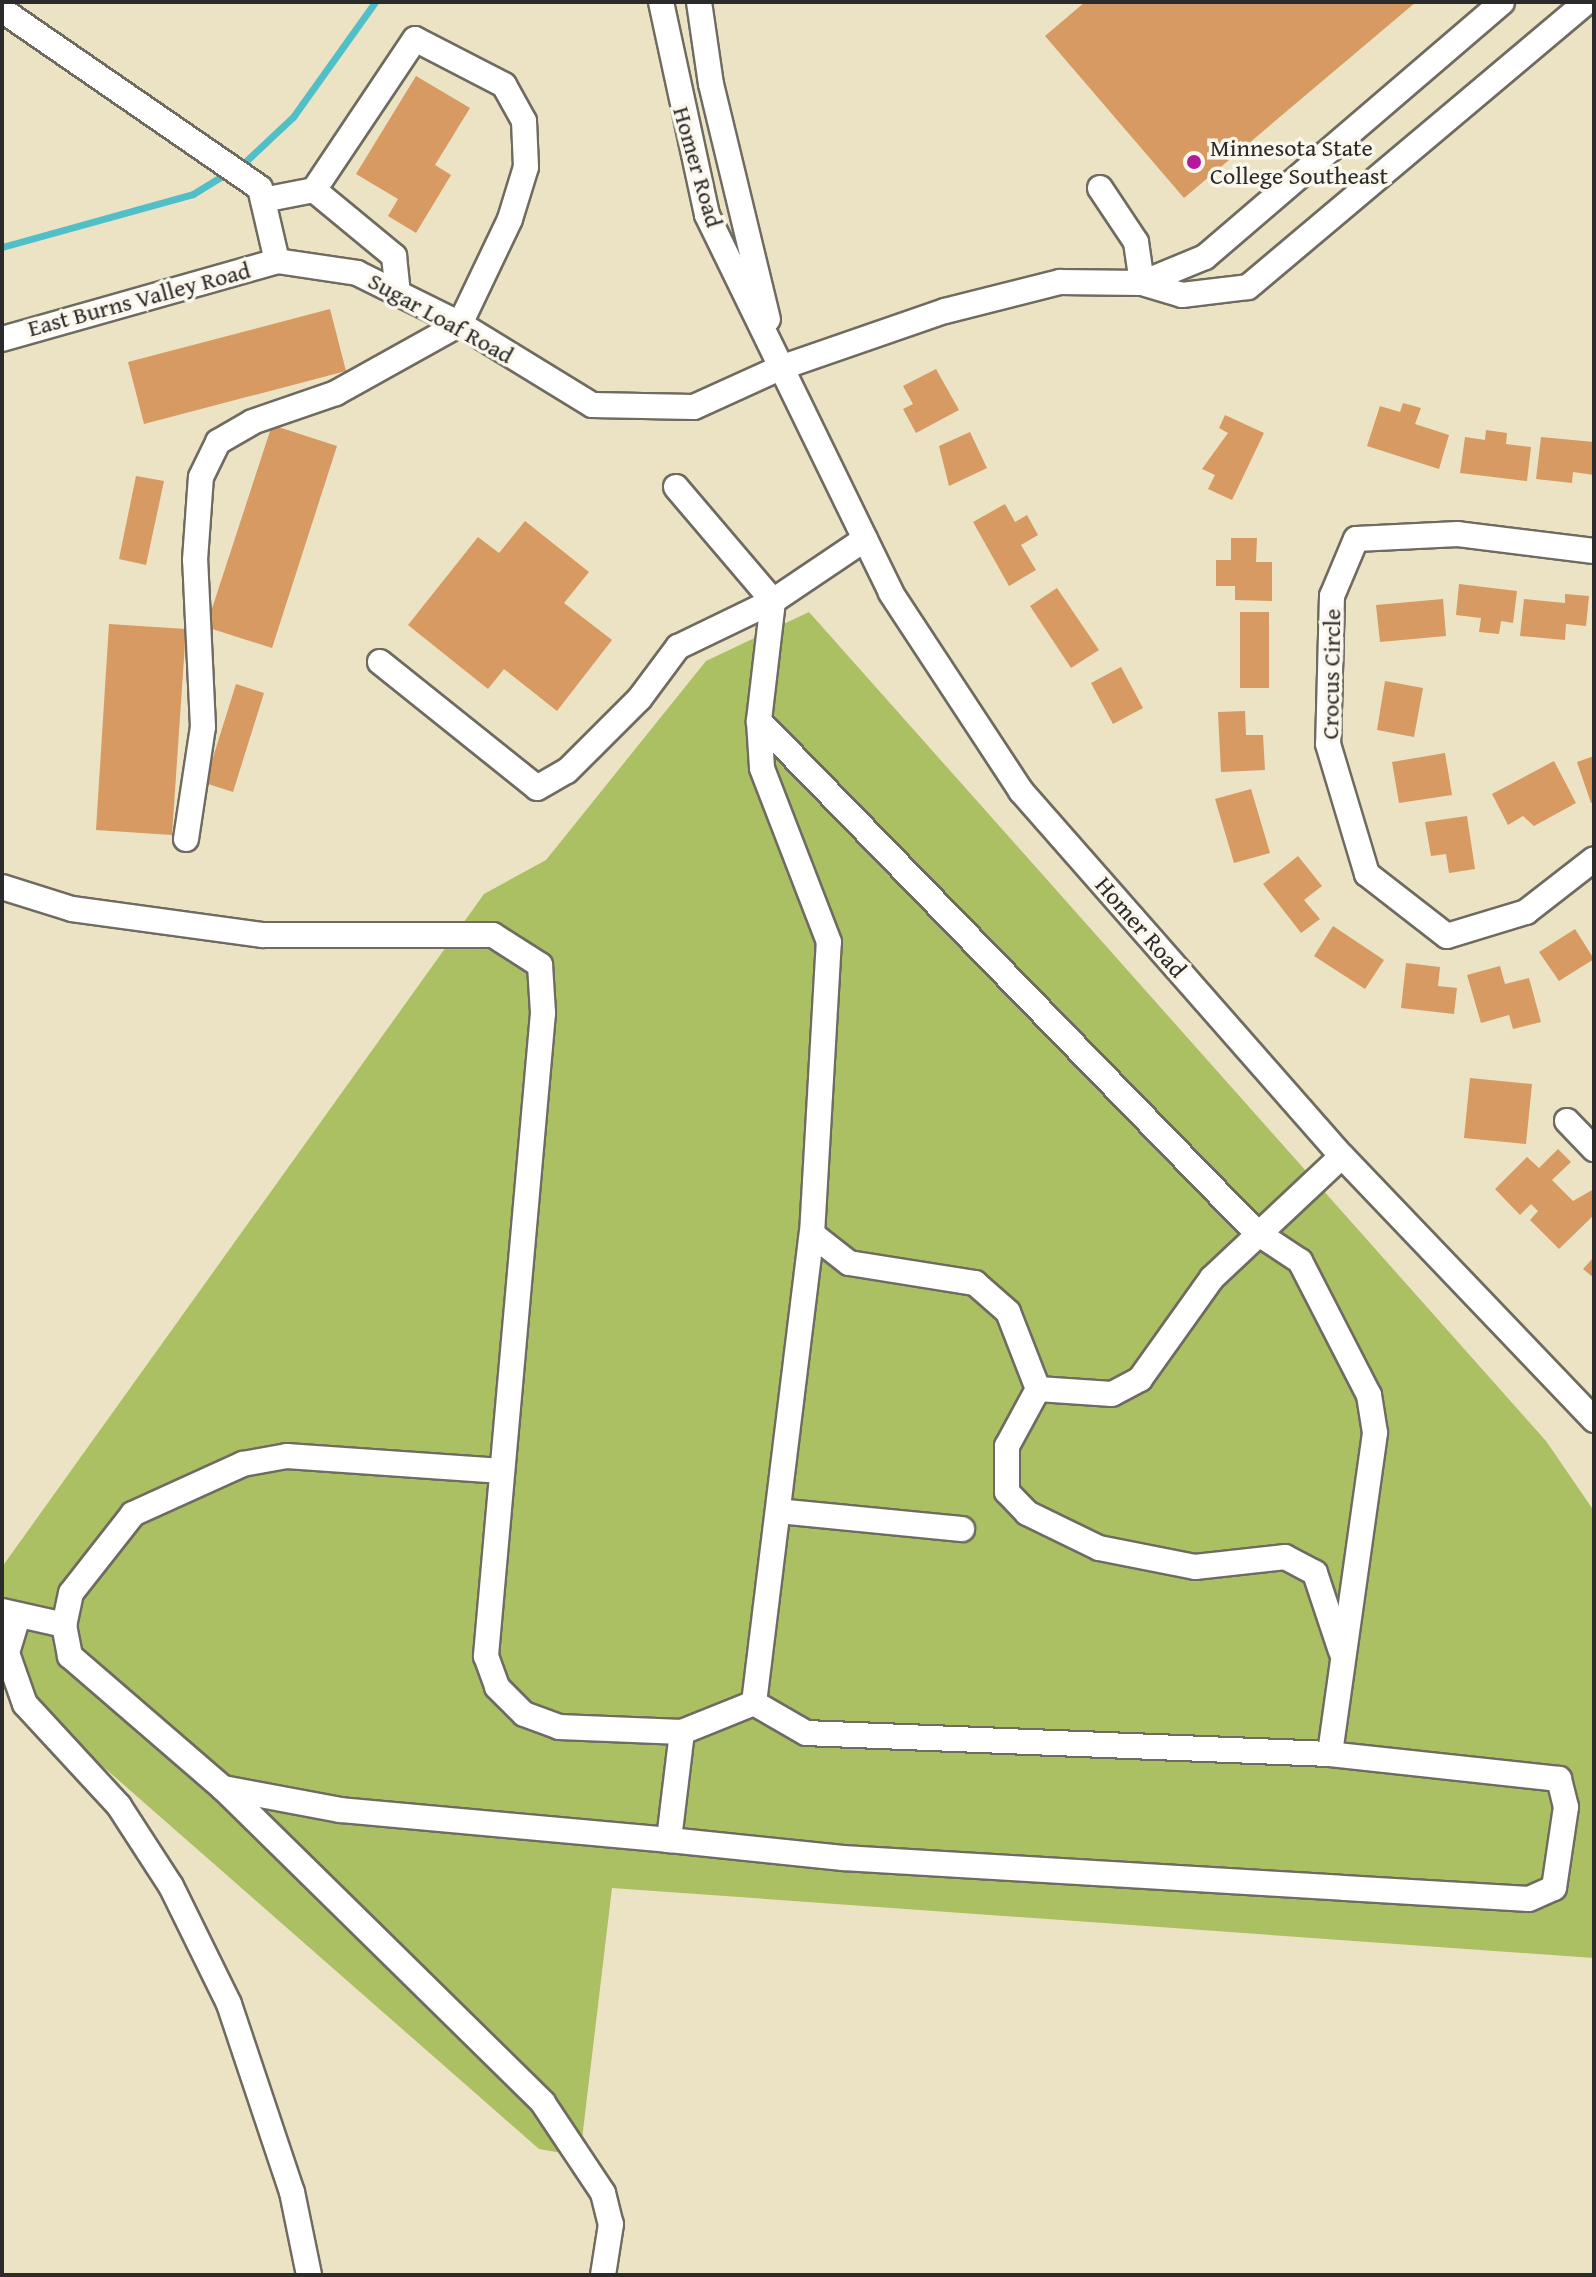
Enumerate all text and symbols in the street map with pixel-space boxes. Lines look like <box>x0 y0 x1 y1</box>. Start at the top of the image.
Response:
street label: Homer Road <box>667 103 729 231</box>
place label: Minnesota State College Southeast <box>1210 134 1388 190</box>
marker: Minnesota State College Southeast <box>1185 153 1203 171</box>
street label: East Burns Valley Road <box>24 255 254 343</box>
street label: Sugar Loaf Road <box>363 266 519 370</box>
street label: Crocus Circle <box>1315 608 1347 740</box>
street label: Homer Road <box>1089 871 1193 983</box>

